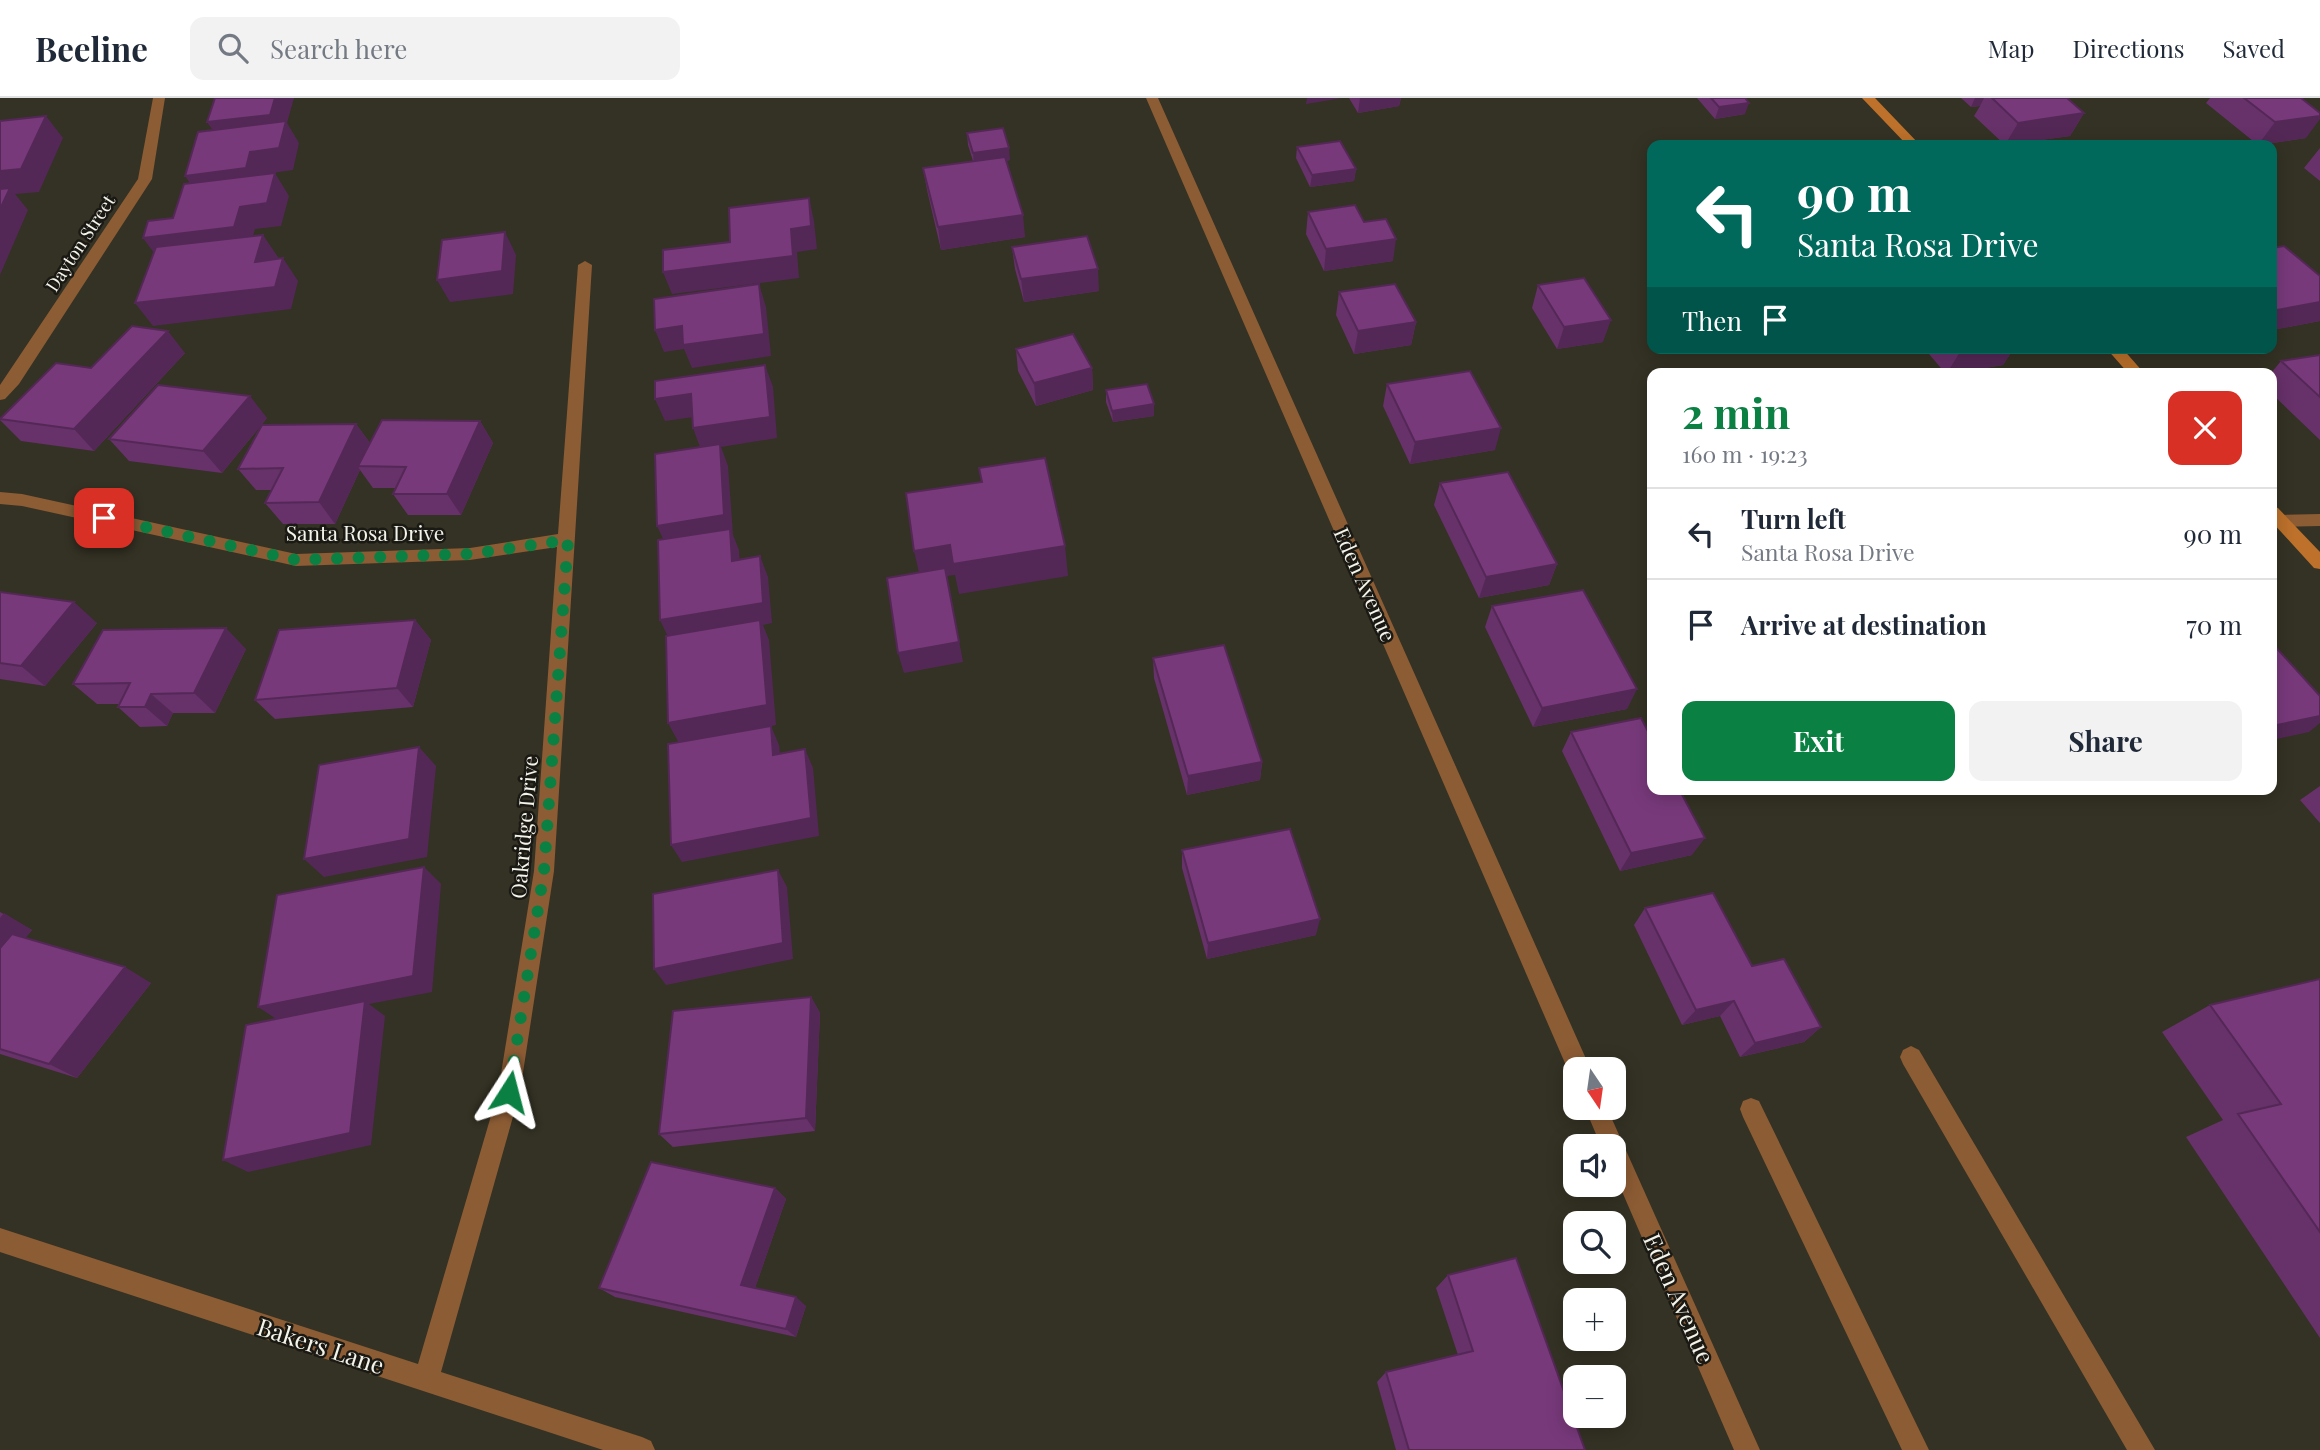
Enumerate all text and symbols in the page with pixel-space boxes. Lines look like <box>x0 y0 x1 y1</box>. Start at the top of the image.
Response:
search box <box>190 17 680 80</box>
text: Beeline <box>35 26 148 70</box>
icon: search <box>214 29 252 67</box>
text: Search here <box>270 31 407 66</box>
text: Map <box>1988 32 2034 64</box>
text: Directions <box>2072 32 2185 64</box>
text: Saved <box>2223 32 2285 64</box>
text: 90 m <box>1797 159 1911 224</box>
icon: left <box>1682 168 1773 259</box>
street label: Dayton Street <box>40 190 121 296</box>
text: Santa Rosa Drive <box>1797 222 2039 265</box>
icon: arrive <box>1756 301 1794 339</box>
text: Then <box>1682 303 1742 338</box>
text: 2 min <box>1682 384 1790 440</box>
button: close <box>2168 391 2242 465</box>
text: 160 m · 19:23 <box>1682 438 1808 469</box>
pin <box>74 488 134 548</box>
icon: arrive <box>85 499 123 537</box>
text: Turn left <box>1741 501 1846 536</box>
icon: left <box>1682 515 1720 553</box>
text: 90 m <box>2184 516 2242 551</box>
street label: Santa Rosa Drive <box>286 518 444 546</box>
street label: Eden Avenue <box>1328 523 1404 645</box>
text: Santa Rosa Drive <box>1741 536 1915 567</box>
icon: arrive <box>1682 606 1720 644</box>
text: Arrive at destination <box>1741 607 1987 642</box>
text: 70 m <box>2186 607 2242 642</box>
button: Exit <box>1682 701 1955 781</box>
button: Share <box>1969 701 2242 781</box>
street label: Oakridge Drive <box>503 754 543 900</box>
position arrow <box>472 1055 546 1129</box>
north arrow <box>1563 1057 1626 1120</box>
map controls <box>1563 1057 1626 1428</box>
button: sound <box>1563 1134 1626 1197</box>
button: search <box>1563 1211 1626 1274</box>
street label: Eden Avenue <box>1637 1228 1723 1368</box>
button: + <box>1563 1288 1626 1351</box>
street label: Bakers Lane <box>254 1309 388 1381</box>
button: − <box>1563 1365 1626 1428</box>

